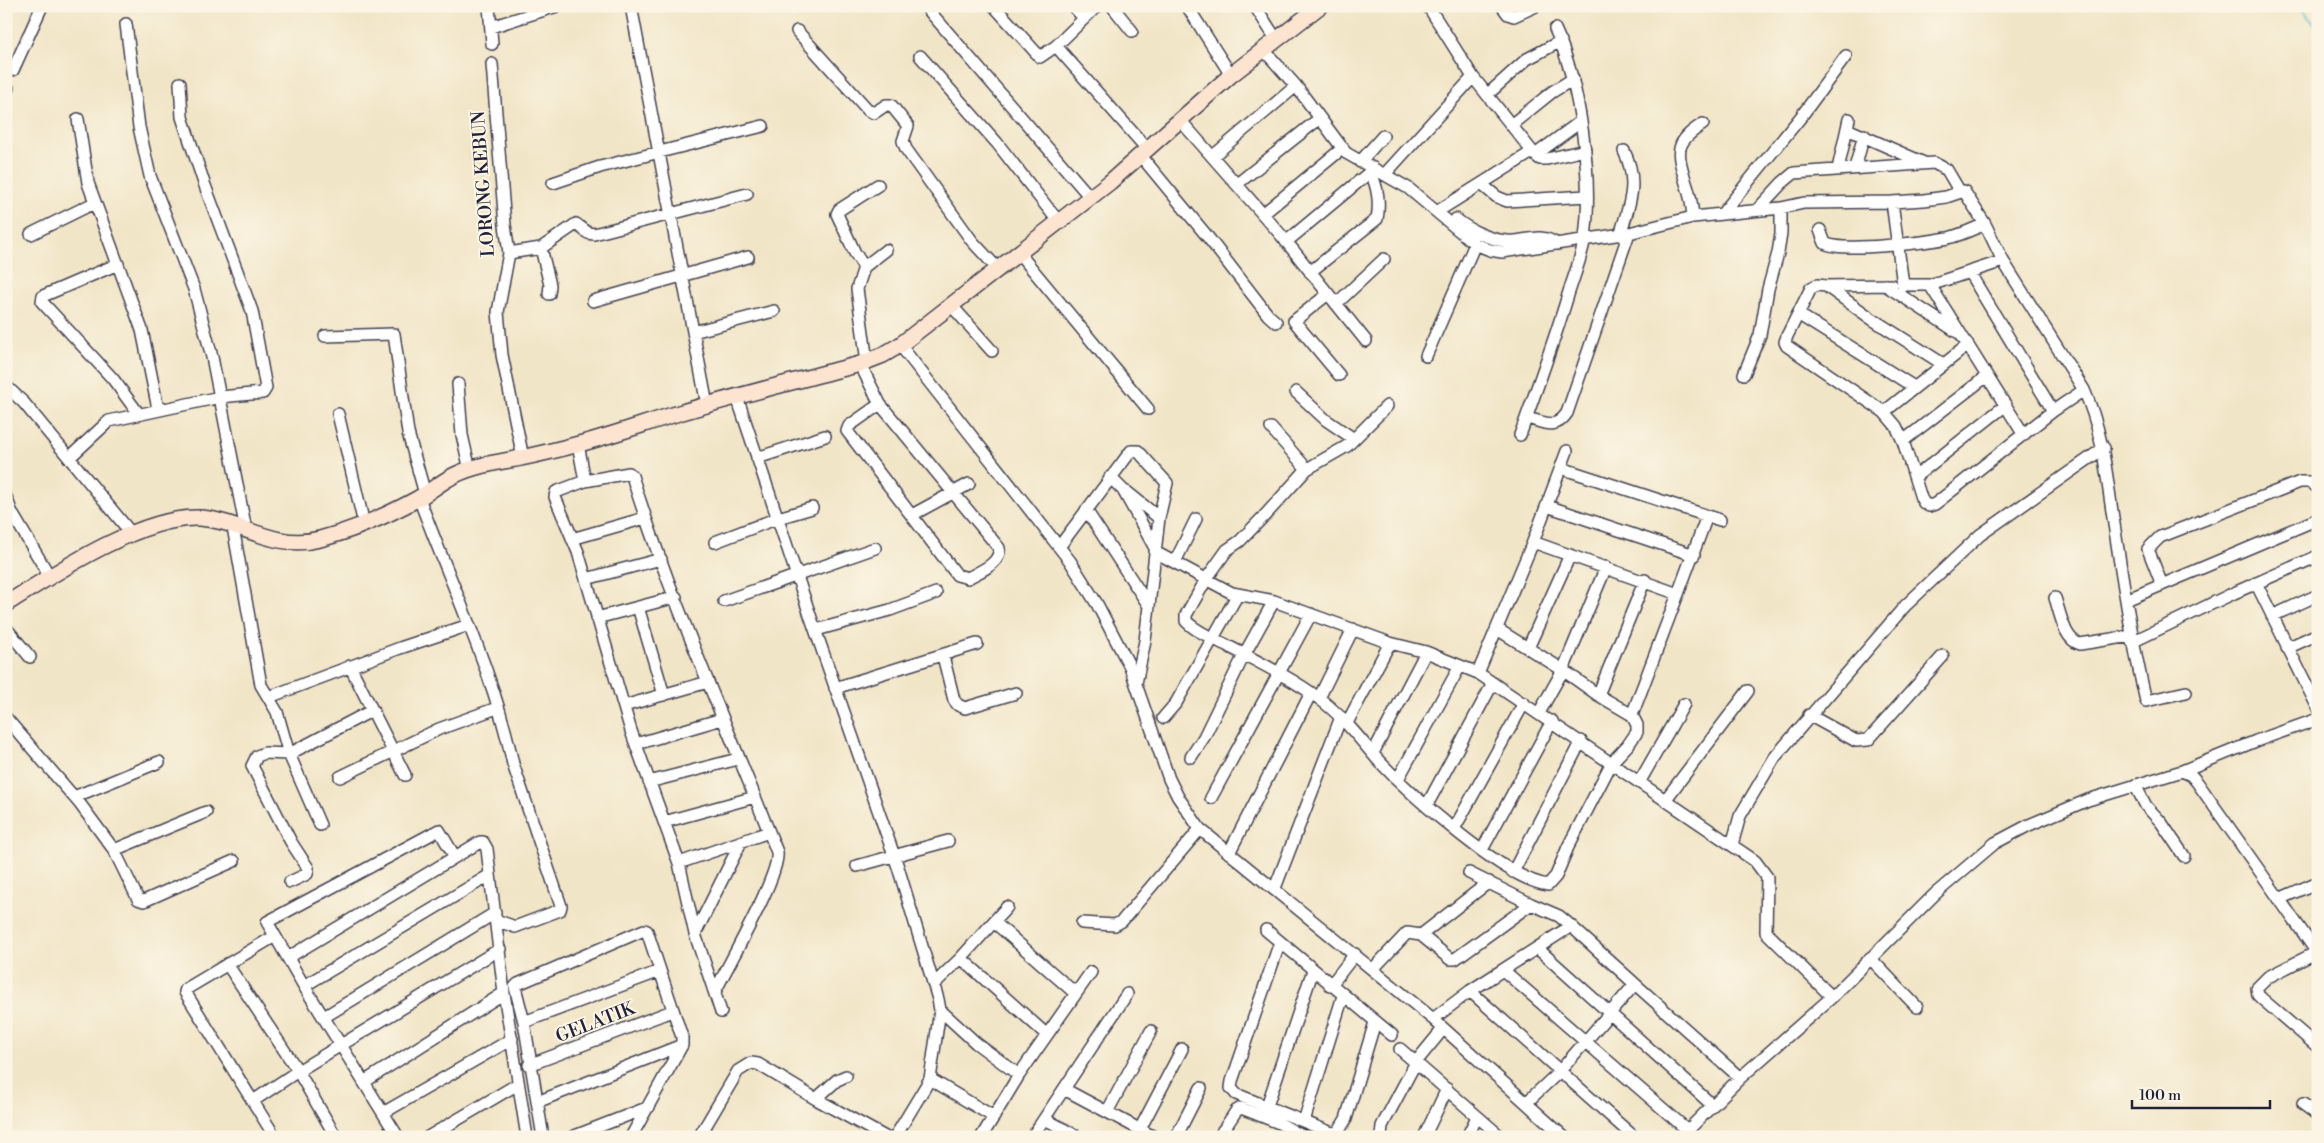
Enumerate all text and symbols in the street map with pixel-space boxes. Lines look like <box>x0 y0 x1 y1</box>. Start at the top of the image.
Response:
street label: LORONG KEBUN <box>467 110 500 258</box>
street label: GELATIK <box>552 996 640 1048</box>
scale bar <box>2132 1078 2269 1110</box>
text: 100 m <box>2139 1086 2181 1105</box>

